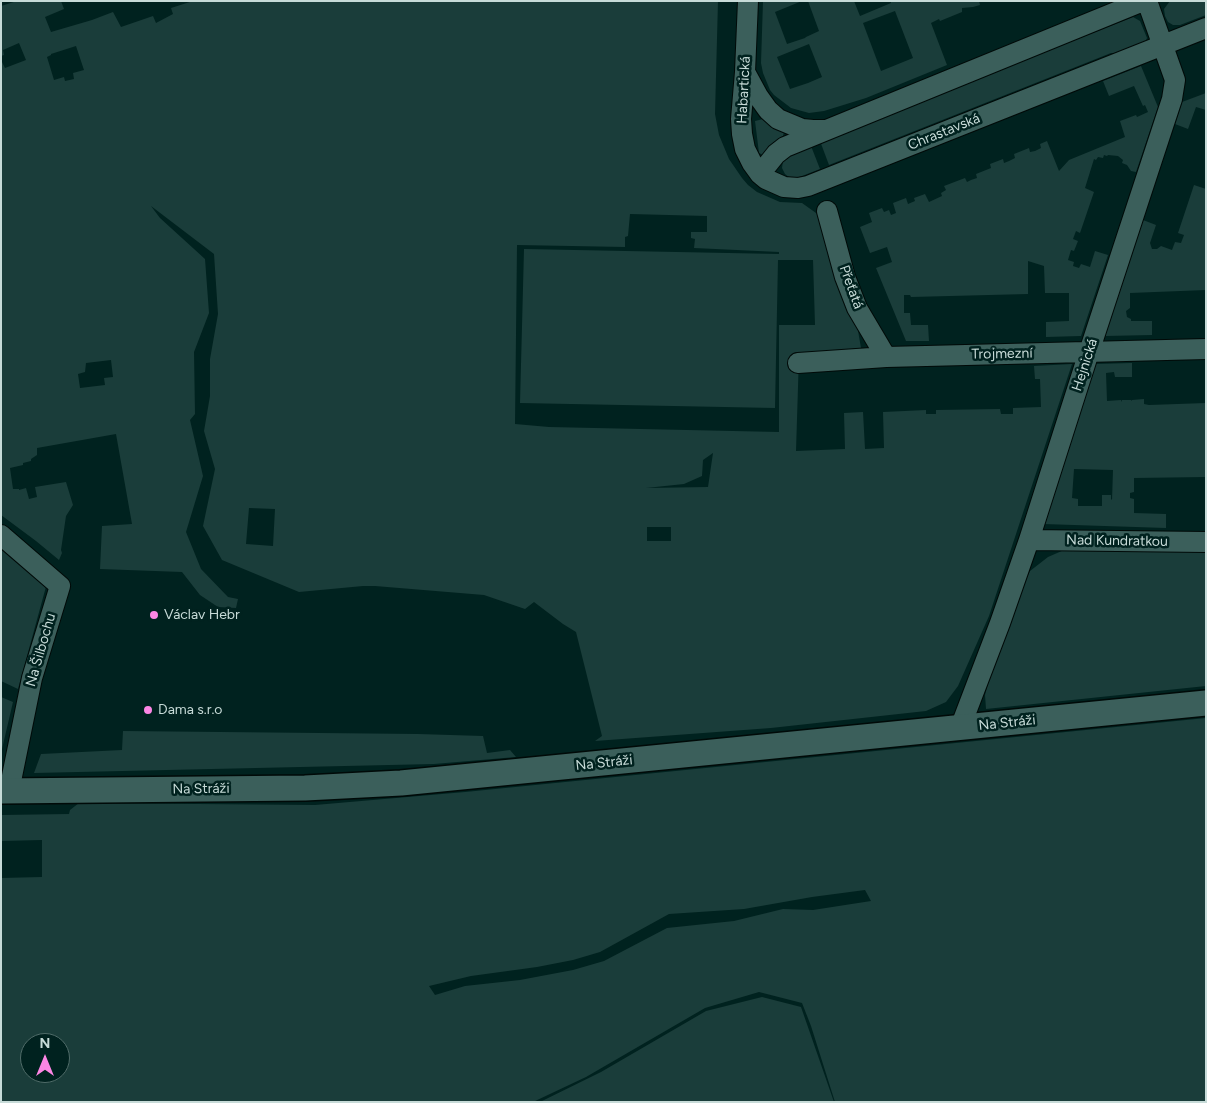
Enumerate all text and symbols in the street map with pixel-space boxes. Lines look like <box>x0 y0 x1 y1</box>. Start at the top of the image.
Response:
street label: Habartická <box>734 56 754 124</box>
street label: Chrastavská <box>906 110 982 154</box>
street label: Přeťatá <box>835 263 867 311</box>
street label: Hejnická <box>1069 337 1101 393</box>
street label: Trojmezní <box>971 345 1033 363</box>
street label: Nad Kundratkou <box>1066 532 1168 550</box>
place label: Václav Hebr <box>164 607 240 623</box>
marker: Václav Hebr <box>148 609 160 621</box>
street label: Na Šilbochu <box>22 611 60 689</box>
place label: Dama s.r.o <box>158 702 222 718</box>
marker: Dama s.r.o <box>142 704 154 716</box>
street label: Na Stráži <box>978 712 1036 734</box>
street label: Na Stráži <box>575 752 633 774</box>
street label: Na Stráži <box>172 780 230 798</box>
north arrow <box>20 1033 70 1083</box>
text: N <box>40 1035 50 1052</box>

